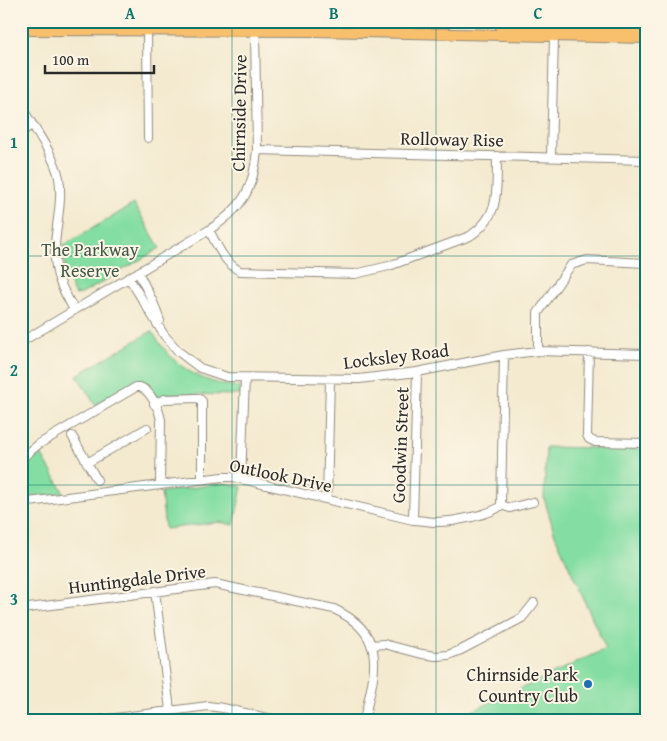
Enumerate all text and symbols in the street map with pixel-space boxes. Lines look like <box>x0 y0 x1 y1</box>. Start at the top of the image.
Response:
text: A <box>125 1 136 25</box>
text: B <box>329 1 339 25</box>
text: C <box>533 1 543 25</box>
scale bar <box>45 42 154 74</box>
text: 100 m <box>52 49 90 70</box>
street label: Chirnside Drive <box>224 54 254 172</box>
street label: Rolloway Rise <box>400 125 504 153</box>
text: 1 <box>10 130 18 154</box>
park label: The Parkway Reserve <box>41 236 139 284</box>
street label: Locksley Road <box>342 336 451 376</box>
text: 2 <box>10 358 18 382</box>
street label: Goodwin Street <box>384 386 416 503</box>
street label: Outlook Drive <box>227 451 335 499</box>
street label: Huntingdale Drive <box>67 557 207 601</box>
text: 3 <box>10 587 18 611</box>
place label: Chirnside Park Country Club <box>467 661 579 709</box>
marker: Chirnside Park Country Club <box>582 678 594 690</box>

